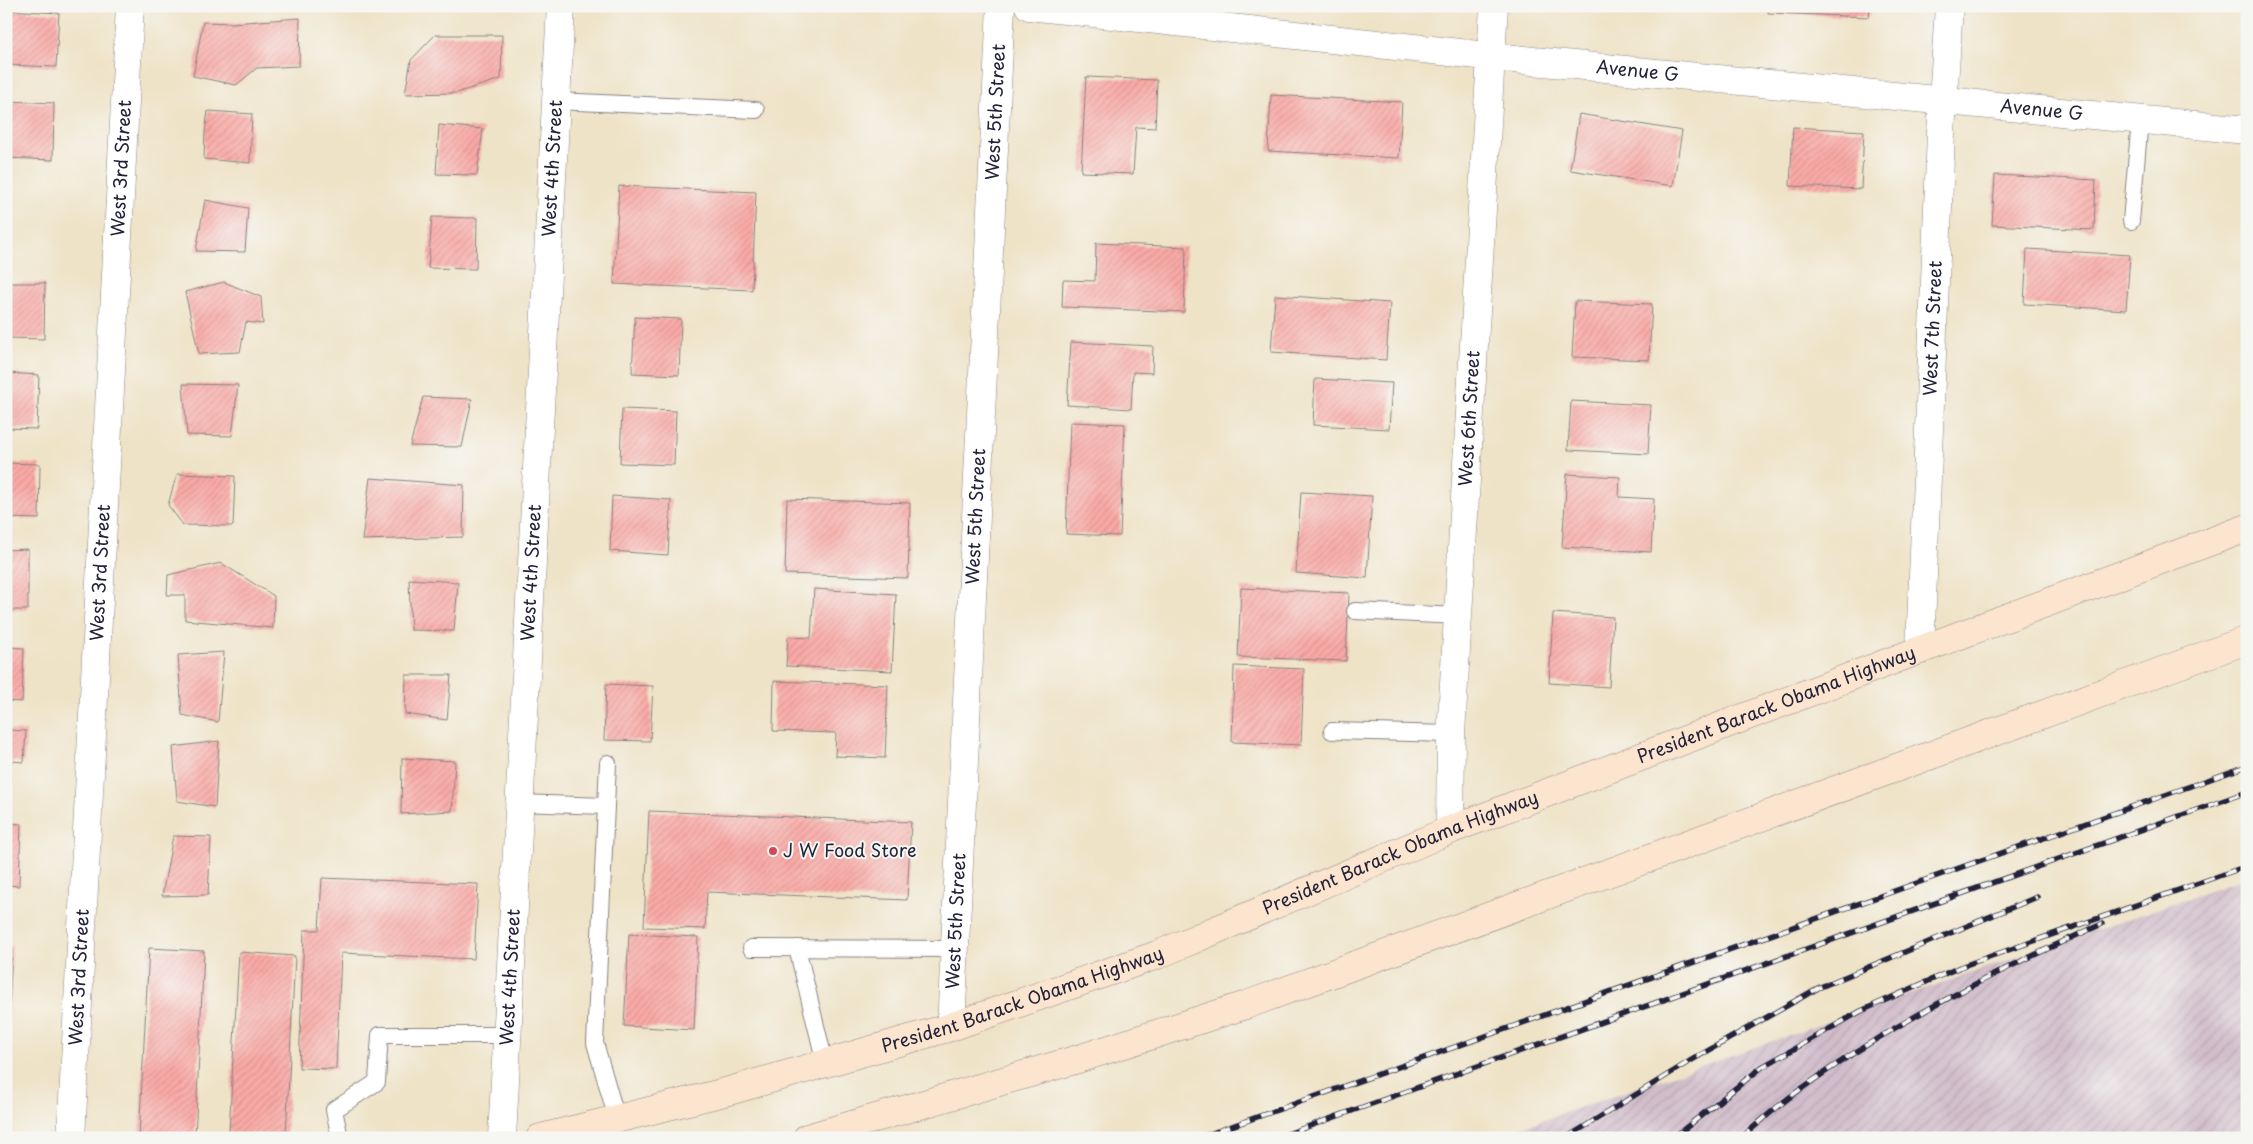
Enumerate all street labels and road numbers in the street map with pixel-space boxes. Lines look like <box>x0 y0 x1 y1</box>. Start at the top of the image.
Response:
street label: West 5th Street <box>977 43 1011 181</box>
street label: Avenue G <box>1595 52 1680 87</box>
street label: Avenue G <box>1999 91 2085 126</box>
street label: West 3rd Street <box>103 99 137 237</box>
street label: West 4th Street <box>534 99 568 237</box>
street label: West 7th Street <box>1915 260 1948 396</box>
street label: West 6th Street <box>1451 350 1486 487</box>
street label: West 5th Street <box>958 448 991 585</box>
street label: West 4th Street <box>513 503 547 642</box>
street label: West 3rd Street <box>82 504 116 642</box>
street label: President Barack Obama Highway <box>1633 638 1919 769</box>
street label: President Barack Obama Highway <box>1258 783 1542 921</box>
street label: West 5th Street <box>938 852 972 990</box>
street label: West 3rd Street <box>61 908 95 1046</box>
street label: West 4th Street <box>492 908 526 1046</box>
street label: President Barack Obama Highway <box>878 939 1167 1058</box>

